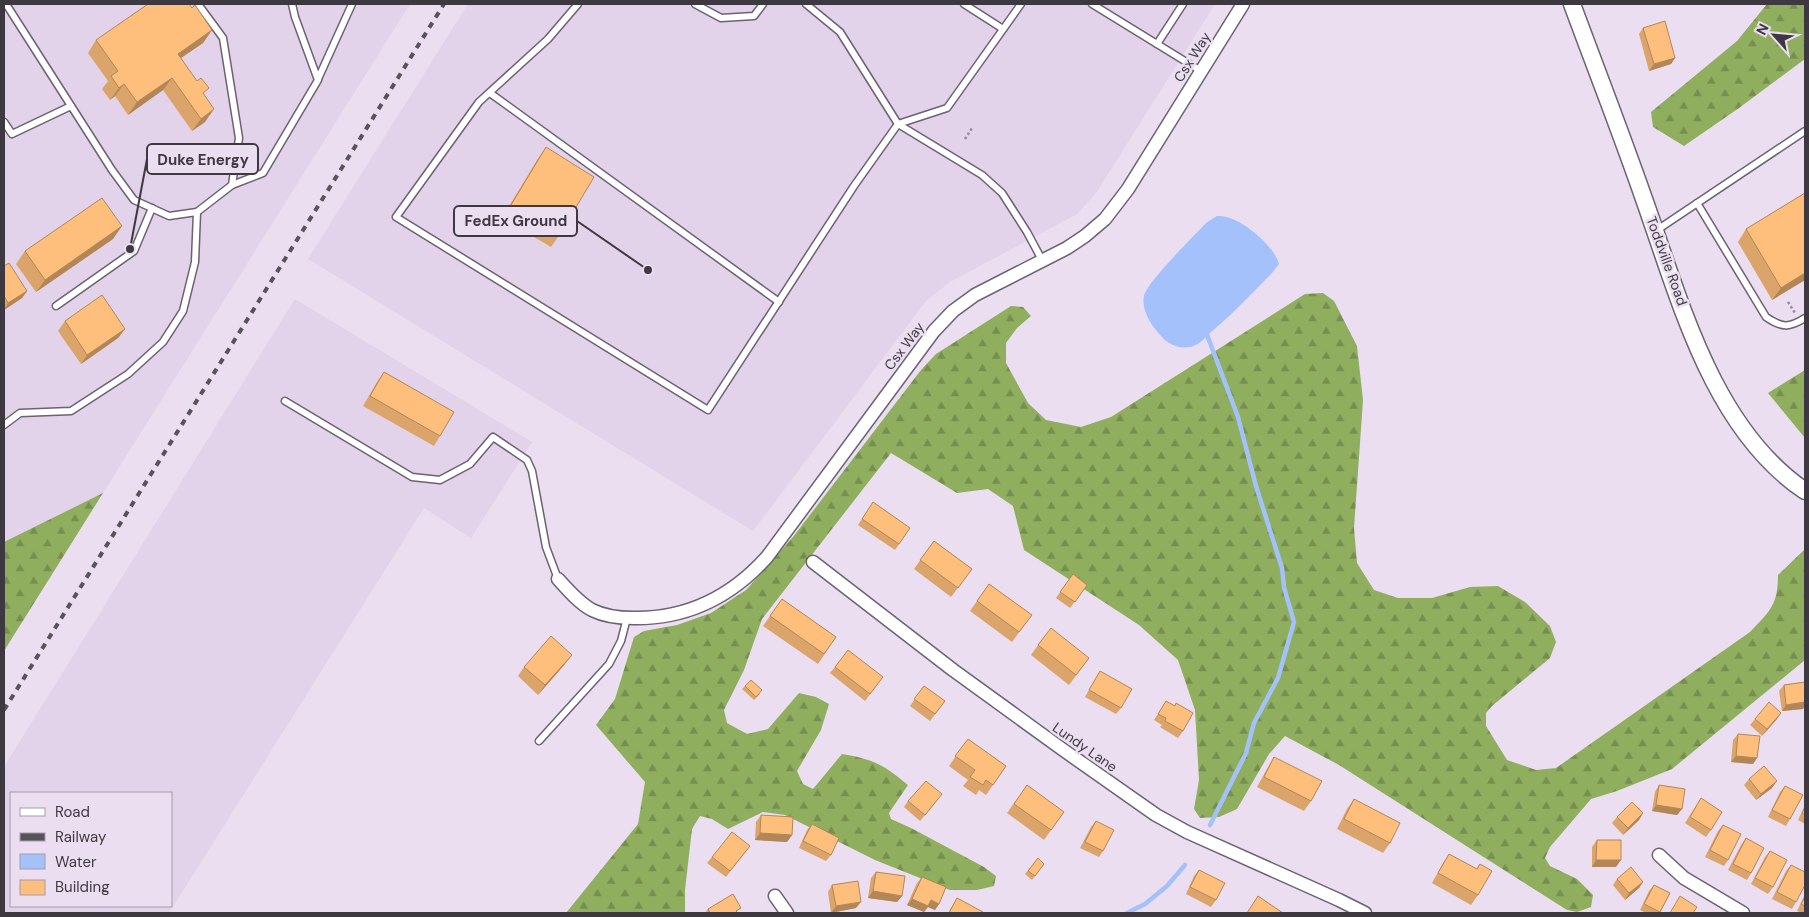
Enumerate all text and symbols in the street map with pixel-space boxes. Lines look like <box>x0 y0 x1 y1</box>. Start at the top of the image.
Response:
north arrow <box>1749 10 1799 60</box>
text: N <box>1752 20 1773 38</box>
street label: Csx Way <box>1170 28 1215 85</box>
callout: Duke Energy <box>147 144 258 174</box>
text: Duke Energy <box>157 150 249 170</box>
callout: FedEx Ground <box>454 206 577 236</box>
text: FedEx Ground <box>465 211 567 231</box>
street label: Toddville Road <box>1643 214 1691 308</box>
street label: Csx Way <box>880 318 928 374</box>
street label: Lundy Lane <box>1049 718 1121 776</box>
legend <box>10 792 172 907</box>
text: Road <box>55 802 90 822</box>
text: Railway <box>55 827 107 847</box>
text: Water <box>55 852 97 872</box>
text: Building <box>55 877 110 897</box>

